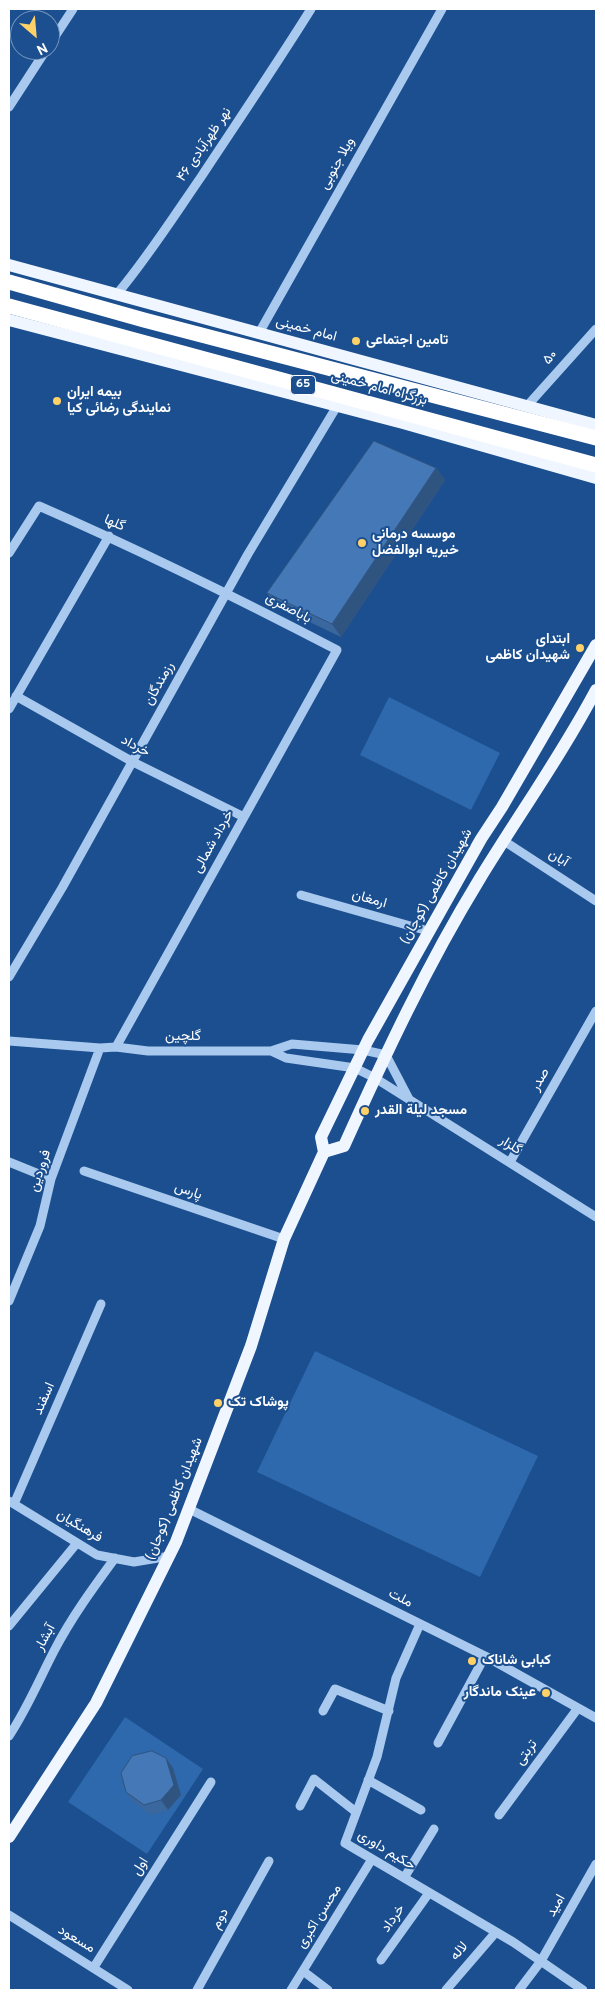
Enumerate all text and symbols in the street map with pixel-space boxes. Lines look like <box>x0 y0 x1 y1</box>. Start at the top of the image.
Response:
north arrow <box>10 10 60 60</box>
text: N <box>33 38 50 58</box>
street label: نهر ظهرآبادی ۴۶ <box>174 105 236 185</box>
street label: ویلا جنوبی <box>317 135 359 193</box>
street label: امام خمینی <box>274 314 338 346</box>
place label: تامین اجتماعی <box>366 333 448 349</box>
marker: تامین اجتماعی <box>350 335 362 347</box>
street label: ۵۰ <box>540 347 562 369</box>
street label: بزرگراه امام خمینی <box>329 368 429 410</box>
road number: 65 <box>290 376 316 394</box>
place label: بیمه ایران نمایندگی رضائی کيا <box>67 385 171 418</box>
marker: بیمه ایران نمایندگی رضائی کيا <box>51 395 63 407</box>
street label: گلها <box>101 512 127 536</box>
place label: موسسه درمانی خیریه ابوالفضل <box>372 527 459 560</box>
marker: موسسه درمانی خیریه ابوالفضل <box>356 537 368 549</box>
street label: باباصفری <box>262 590 314 628</box>
place label: ابتدای شهیدان کاظمی <box>485 632 570 664</box>
marker: ابتدای شهیدان کاظمی <box>574 642 586 654</box>
street label: رزمندگان <box>141 659 179 709</box>
street label: خرداد <box>118 732 152 762</box>
street label: خرداد شمالی <box>190 808 238 876</box>
street label: شهیدان کاظمی (کوجان) <box>397 826 477 948</box>
street label: آبان <box>545 846 571 872</box>
street label: ارمغان <box>350 887 388 913</box>
street label: گلچین <box>165 1029 201 1045</box>
street label: صدر <box>528 1065 554 1095</box>
place label: مسجد لیلة القدر <box>375 1103 467 1119</box>
marker: مسجد لیلة القدر <box>359 1105 371 1117</box>
street label: گلزار <box>496 1133 524 1159</box>
street label: فروردین <box>26 1148 56 1194</box>
street label: پارس <box>172 1179 204 1205</box>
street label: اسفند <box>31 1380 59 1418</box>
place label: پوشاک تک <box>228 1395 289 1411</box>
marker: پوشاک تک <box>212 1397 224 1409</box>
street label: شهیدان کاظمی (کوجان) <box>143 1435 207 1563</box>
street label: فرهنگیان <box>53 1507 105 1547</box>
street label: ملت <box>385 1586 415 1612</box>
street label: آبشار <box>32 1622 60 1654</box>
place label: کبابی شاناک <box>482 1653 551 1669</box>
marker: کبابی شاناک <box>466 1655 478 1667</box>
place label: عینک ماندگار <box>464 1685 536 1701</box>
marker: عینک ماندگار <box>540 1687 552 1699</box>
street label: تربتی <box>512 1737 542 1769</box>
street label: حکیم داوری <box>354 1827 418 1875</box>
street label: اول <box>129 1855 153 1879</box>
street label: محسن اکبری <box>294 1882 346 1952</box>
street label: امید <box>544 1892 570 1920</box>
street label: خرداد <box>378 1902 410 1936</box>
street label: دوم <box>209 1906 233 1932</box>
street label: مسعود <box>54 1922 98 1958</box>
street label: لاله <box>447 1939 473 1965</box>

